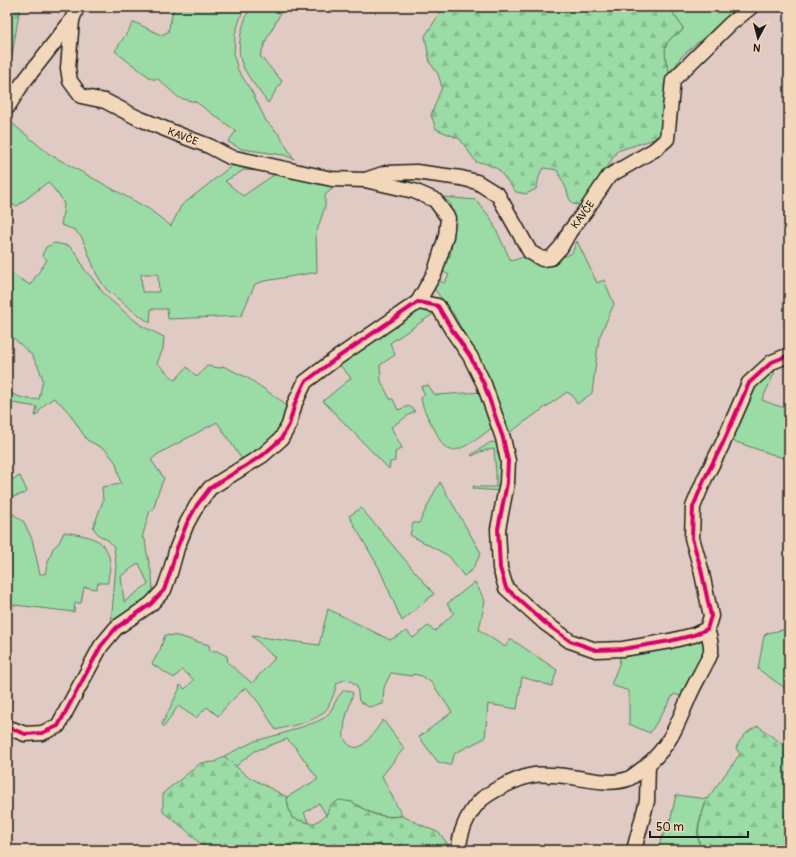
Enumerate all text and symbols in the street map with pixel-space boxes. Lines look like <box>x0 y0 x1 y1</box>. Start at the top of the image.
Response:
north arrow <box>738 18 778 58</box>
text: N <box>752 40 761 54</box>
street label: KAVČE <box>166 124 200 148</box>
street label: KAVČE <box>568 198 597 231</box>
scale bar <box>650 813 748 839</box>
text: 50 m <box>656 820 684 835</box>

